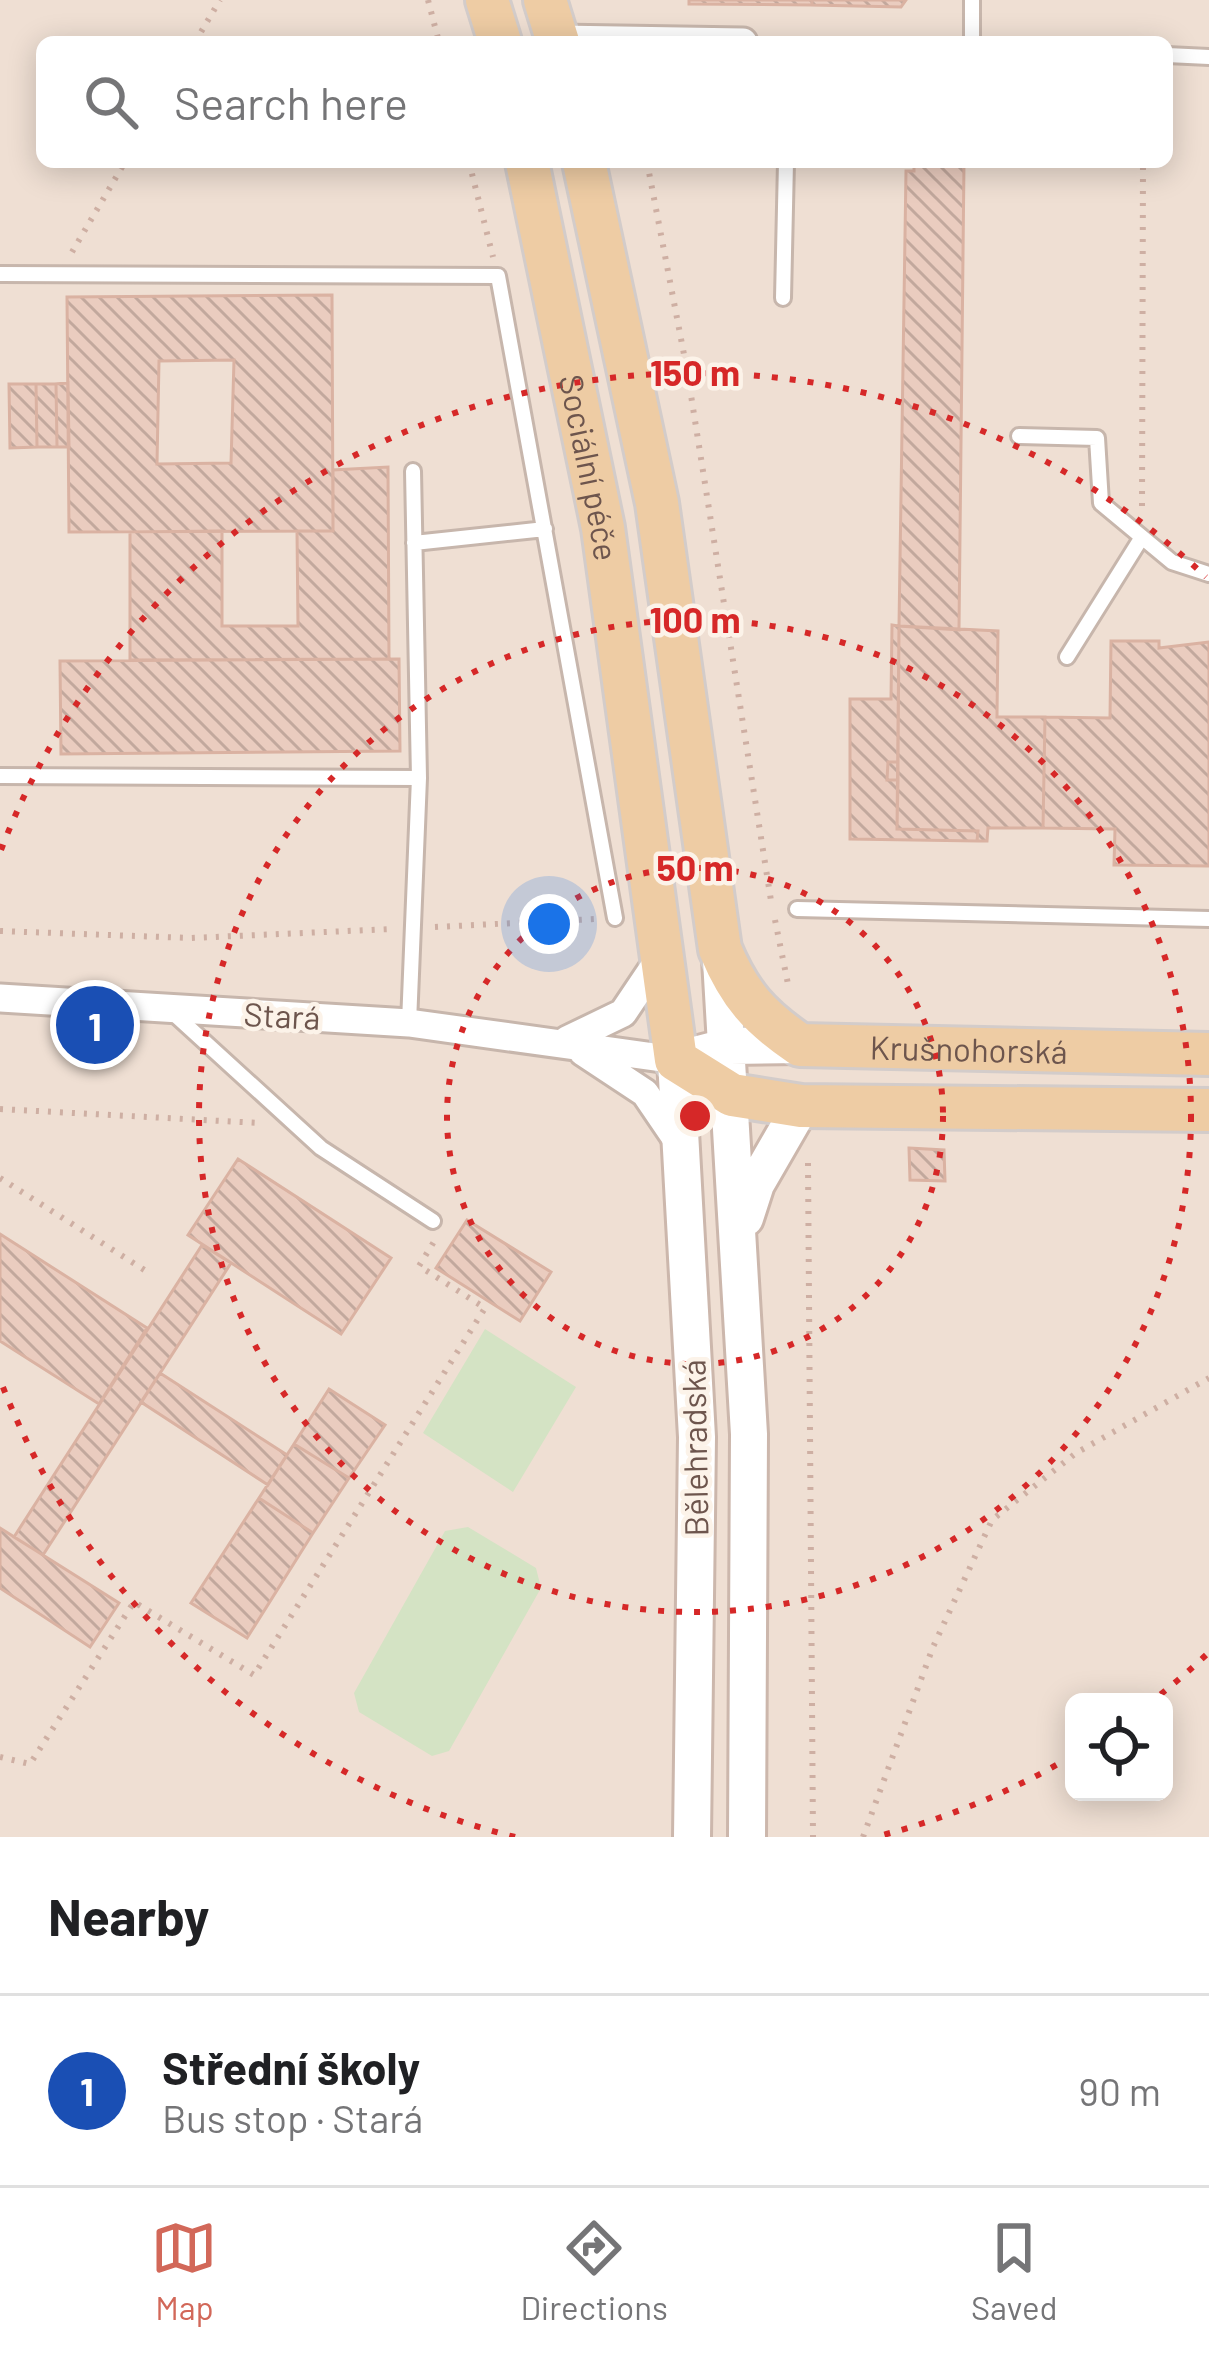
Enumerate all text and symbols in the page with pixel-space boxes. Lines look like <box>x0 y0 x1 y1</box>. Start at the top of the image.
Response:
search box <box>36 36 1173 168</box>
icon: search <box>78 69 144 135</box>
text: Search here <box>174 75 408 129</box>
text: 150 m <box>650 350 740 393</box>
street label: Sociální péče <box>552 371 627 563</box>
text: 100 m <box>649 597 741 640</box>
text: 50 m <box>656 845 734 888</box>
your location <box>519 894 579 954</box>
pin: 1 <box>56 980 134 1070</box>
street label: Stará <box>243 993 321 1037</box>
street label: Krušnohorská <box>869 1027 1068 1071</box>
centre of rings <box>674 1095 716 1137</box>
street label: Bělehradská <box>672 1359 716 1537</box>
map controls <box>1065 1693 1173 1801</box>
button: locate <box>1065 1693 1173 1801</box>
text: Nearby <box>48 1885 209 1946</box>
text: Střední školy <box>162 2040 420 2094</box>
text: 1 <box>80 2067 94 2114</box>
text: 90 m <box>1079 2067 1161 2114</box>
text: Bus stop · Stará <box>162 2094 423 2141</box>
tab: Map <box>151 2215 217 2327</box>
tab: Directions <box>520 2215 668 2327</box>
tab: Saved <box>971 2215 1058 2327</box>

